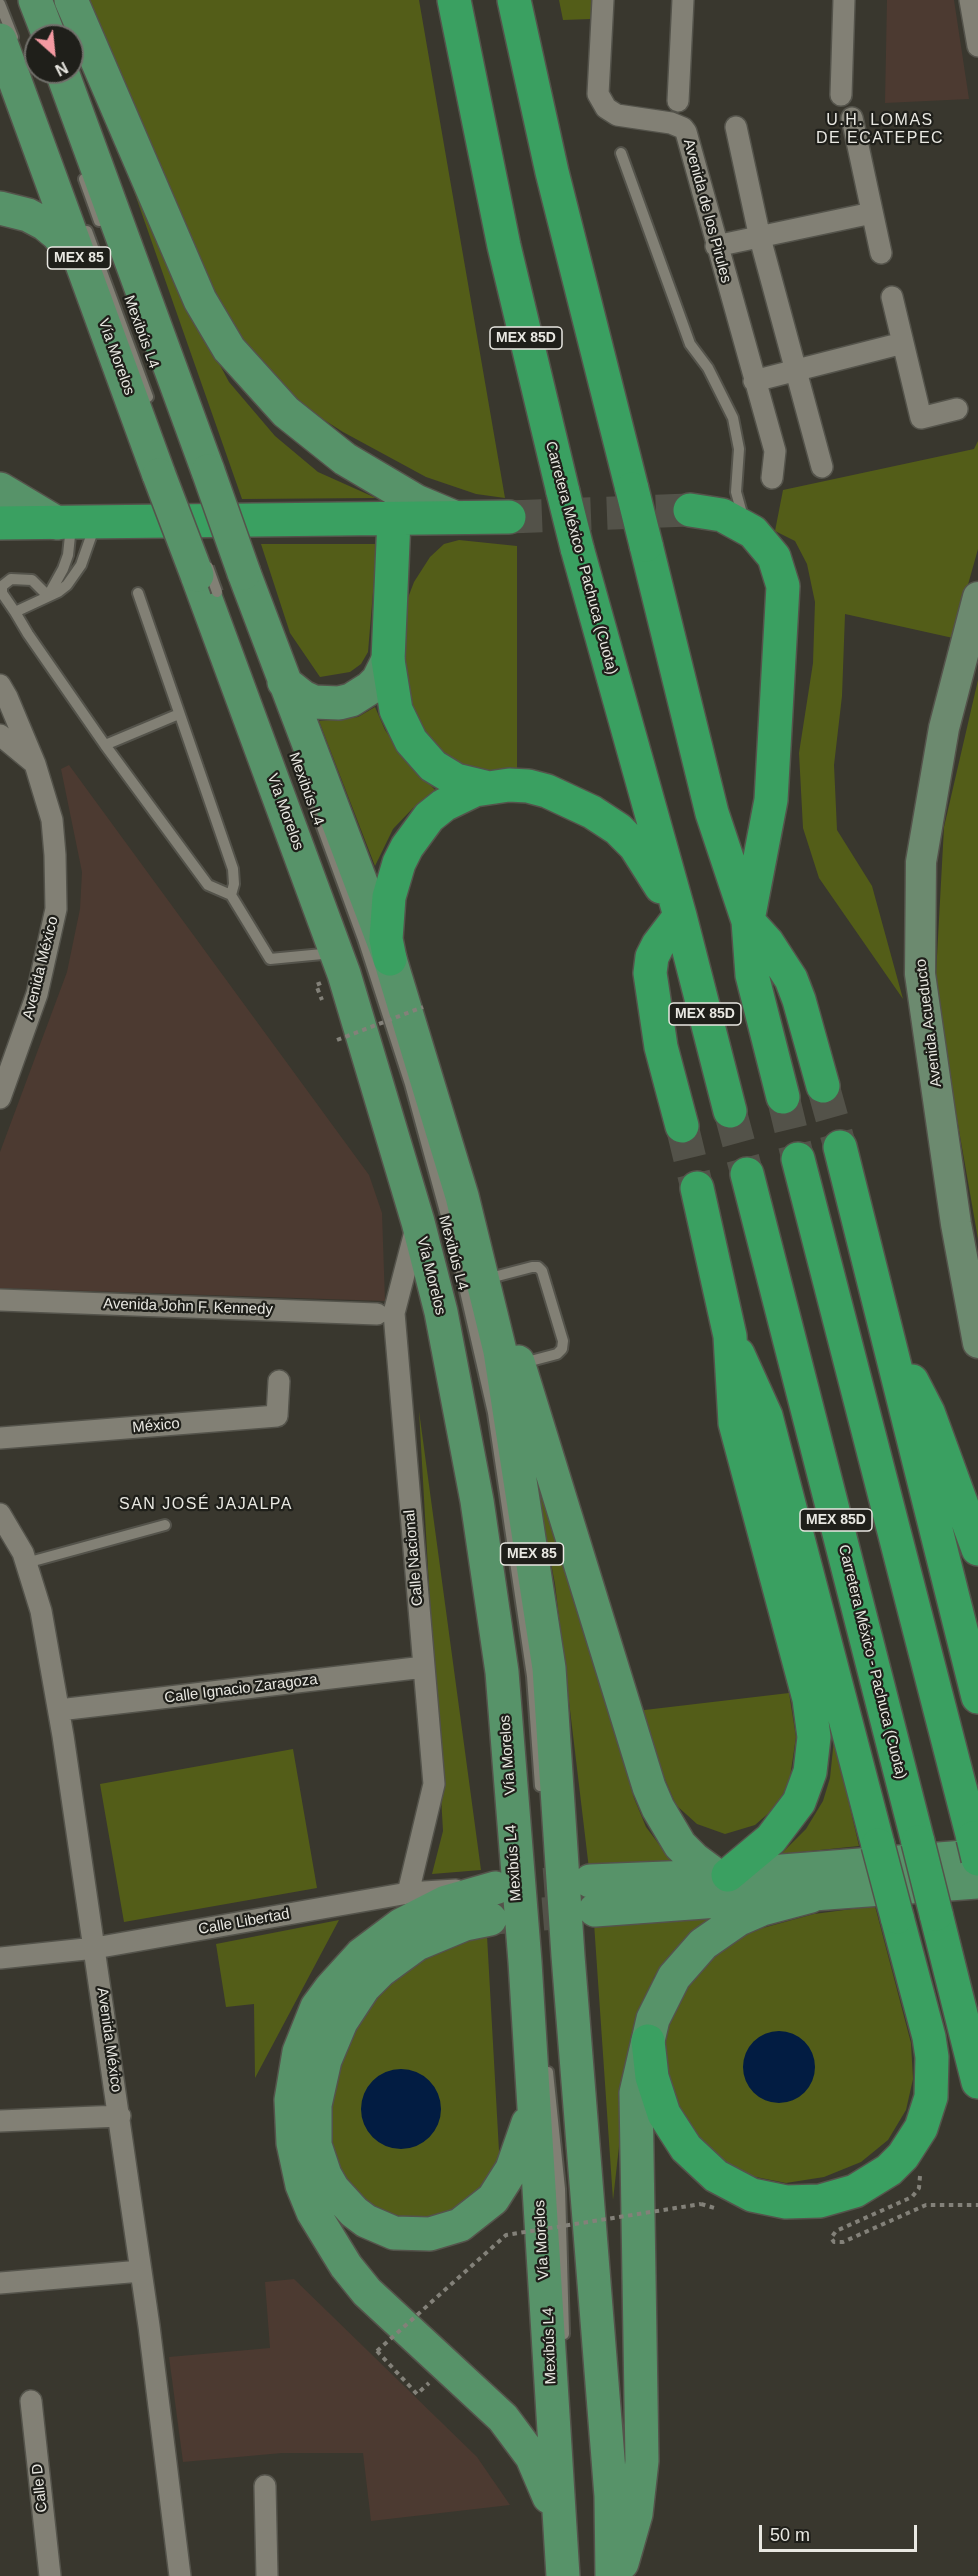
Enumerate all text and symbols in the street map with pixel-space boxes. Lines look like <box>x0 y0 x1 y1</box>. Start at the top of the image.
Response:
north arrow <box>24 24 84 84</box>
text: N <box>52 59 71 79</box>
district label: U.H. LOMAS DE ECATEPEC <box>816 111 944 149</box>
street label: Avenida de los Pirules <box>679 137 735 285</box>
road number: MEX 85 <box>48 247 110 269</box>
street label: Mexibús L4 <box>119 293 163 371</box>
street label: Vía Morelos <box>94 316 138 398</box>
road number: MEX 85D <box>490 327 562 349</box>
street label: Carretera México - Pachuca (Cuota) <box>541 439 621 677</box>
street label: Mexibús L4 <box>284 750 328 828</box>
street label: Vía Morelos <box>263 771 307 853</box>
street label: Avenida México <box>19 915 63 1021</box>
street label: Avenida Acueducto <box>912 958 946 1088</box>
road number: MEX 85D <box>669 1003 741 1025</box>
street label: Mexibús L4 <box>434 1214 472 1292</box>
street label: Vía Morelos <box>413 1235 449 1317</box>
street label: Avenida John F. Kennedy <box>103 1295 273 1319</box>
street label: México <box>132 1415 180 1437</box>
district label: SAN JOSÉ JAJALPA <box>119 1495 293 1515</box>
street label: Calle Nacional <box>401 1509 427 1607</box>
road number: MEX 85D <box>800 1509 872 1531</box>
road number: MEX 85 <box>500 1543 564 1565</box>
street label: Carretera México - Pachuca (Cuota) <box>834 1543 910 1781</box>
street label: Calle Ignacio Zaragoza <box>163 1671 319 1707</box>
street label: Vía Morelos <box>496 1714 520 1796</box>
street label: Mexibús L4 <box>502 1824 526 1902</box>
street label: Calle Libertad <box>197 1905 291 1939</box>
street label: Avenida México <box>93 1986 125 2094</box>
street label: Vía Morelos <box>531 2200 553 2280</box>
street label: Mexibús L4 <box>540 2307 560 2385</box>
street label: Calle D <box>28 2463 52 2513</box>
scale bar <box>762 2513 920 2551</box>
text: 50 m <box>770 2525 810 2545</box>

